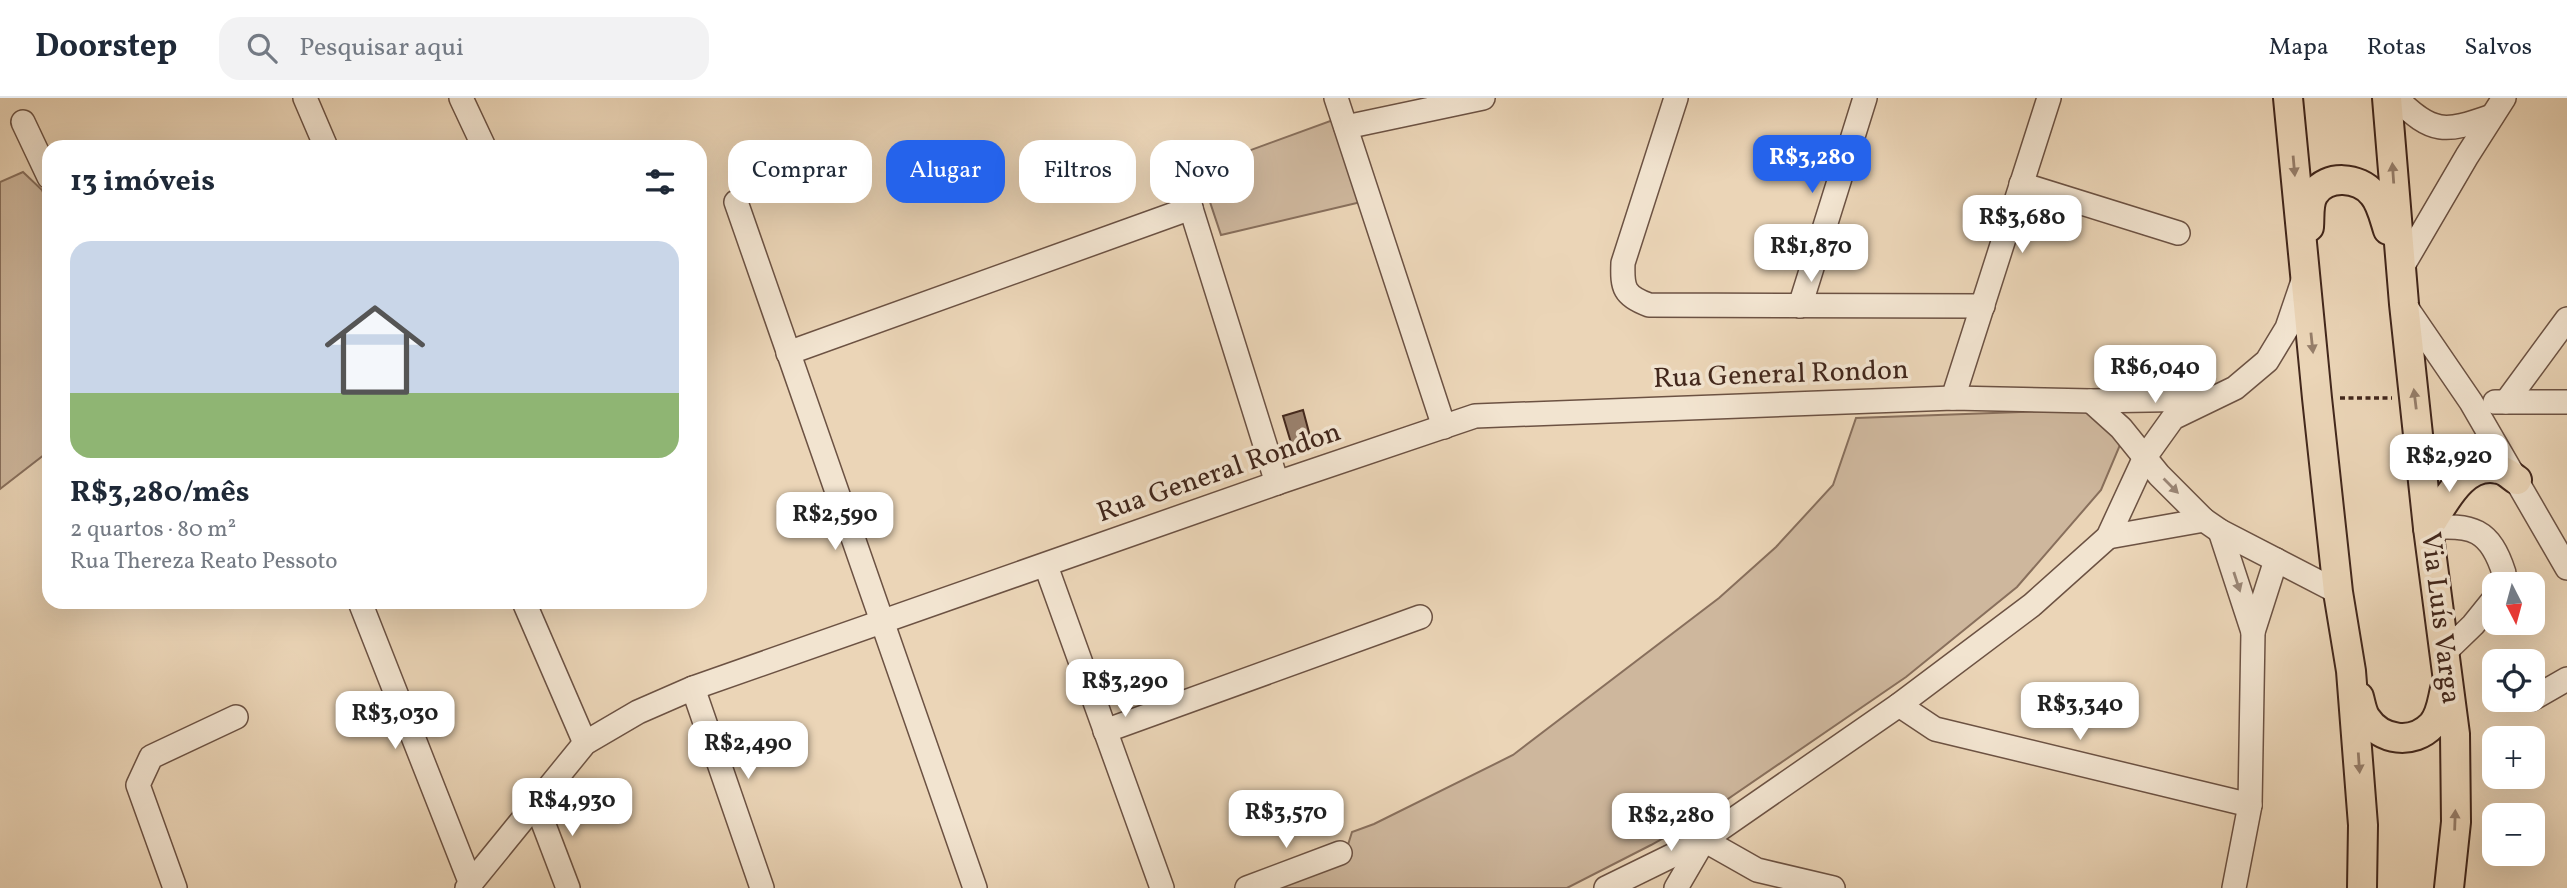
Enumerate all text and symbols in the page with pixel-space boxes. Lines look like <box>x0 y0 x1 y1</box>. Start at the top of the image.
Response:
search box <box>219 17 709 80</box>
text: Doorstep <box>35 25 177 71</box>
icon: search <box>243 29 281 67</box>
text: Pesquisar aqui <box>299 30 464 66</box>
text: Mapa <box>2269 31 2329 65</box>
text: Rotas <box>2367 31 2426 65</box>
text: Salvos <box>2464 31 2532 65</box>
pin: R$3,280 <box>1747 136 1877 195</box>
chip: Comprar <box>728 140 872 203</box>
chip: Alugar <box>886 140 1005 203</box>
chip: Filtros <box>1019 140 1136 203</box>
chip: Novo <box>1150 140 1254 203</box>
text: R$3,280 <box>1769 142 1855 174</box>
one-way arrow <box>2289 155 2300 177</box>
text: 13 imóveis <box>70 161 215 203</box>
one-way arrow <box>2387 161 2398 183</box>
icon: filters <box>641 163 679 201</box>
pin: R$3,680 <box>1957 195 2087 255</box>
text: R$3,680 <box>1979 202 2065 234</box>
pin: R$1,870 <box>1746 225 1876 284</box>
text: R$1,870 <box>1770 231 1852 263</box>
icon: home <box>312 287 438 413</box>
one-way arrow <box>2306 332 2317 354</box>
pin: R$6,040 <box>2090 345 2220 405</box>
street label: Rua General Rondon <box>1653 351 1909 399</box>
text: R$6,040 <box>2110 352 2200 384</box>
one-way arrow <box>2409 388 2420 410</box>
street label: Rua General Rondon <box>1092 413 1346 533</box>
pin: R$2,920 <box>2384 434 2514 494</box>
text: R$2,920 <box>2406 441 2492 473</box>
text: R$3,280/mês <box>70 472 250 514</box>
one-way arrow <box>2162 478 2179 495</box>
pin: R$2,590 <box>770 492 900 552</box>
text: R$2,590 <box>792 499 878 531</box>
text: 2 quartos · 80 m² <box>70 514 236 546</box>
street label: Via Luís Varga <box>2410 530 2470 706</box>
text: Rua Thereza Reato Pessoto <box>70 546 338 578</box>
one-way arrow <box>2232 571 2243 592</box>
north arrow <box>2482 572 2544 635</box>
map controls <box>2482 572 2545 866</box>
button: locate <box>2482 649 2545 712</box>
pin: R$3,290 <box>1060 660 1190 719</box>
text: R$3,290 <box>1082 666 1168 698</box>
pin: R$3,340 <box>2015 682 2145 742</box>
text: R$3,340 <box>2037 689 2123 721</box>
pin: R$3,030 <box>330 692 460 751</box>
text: R$3,030 <box>352 698 438 730</box>
pin: R$2,490 <box>683 722 813 781</box>
button: + <box>2482 726 2545 789</box>
text: R$2,490 <box>704 728 792 760</box>
one-way arrow <box>2354 753 2365 775</box>
pin: R$4,930 <box>507 778 637 838</box>
text: R$4,930 <box>528 785 616 817</box>
pin: R$3,570 <box>1221 790 1351 850</box>
pin: R$2,280 <box>1606 794 1736 853</box>
text: R$3,570 <box>1245 797 1327 829</box>
text: R$2,280 <box>1628 800 1714 832</box>
button: − <box>2482 803 2545 866</box>
one-way arrow <box>2450 809 2461 831</box>

